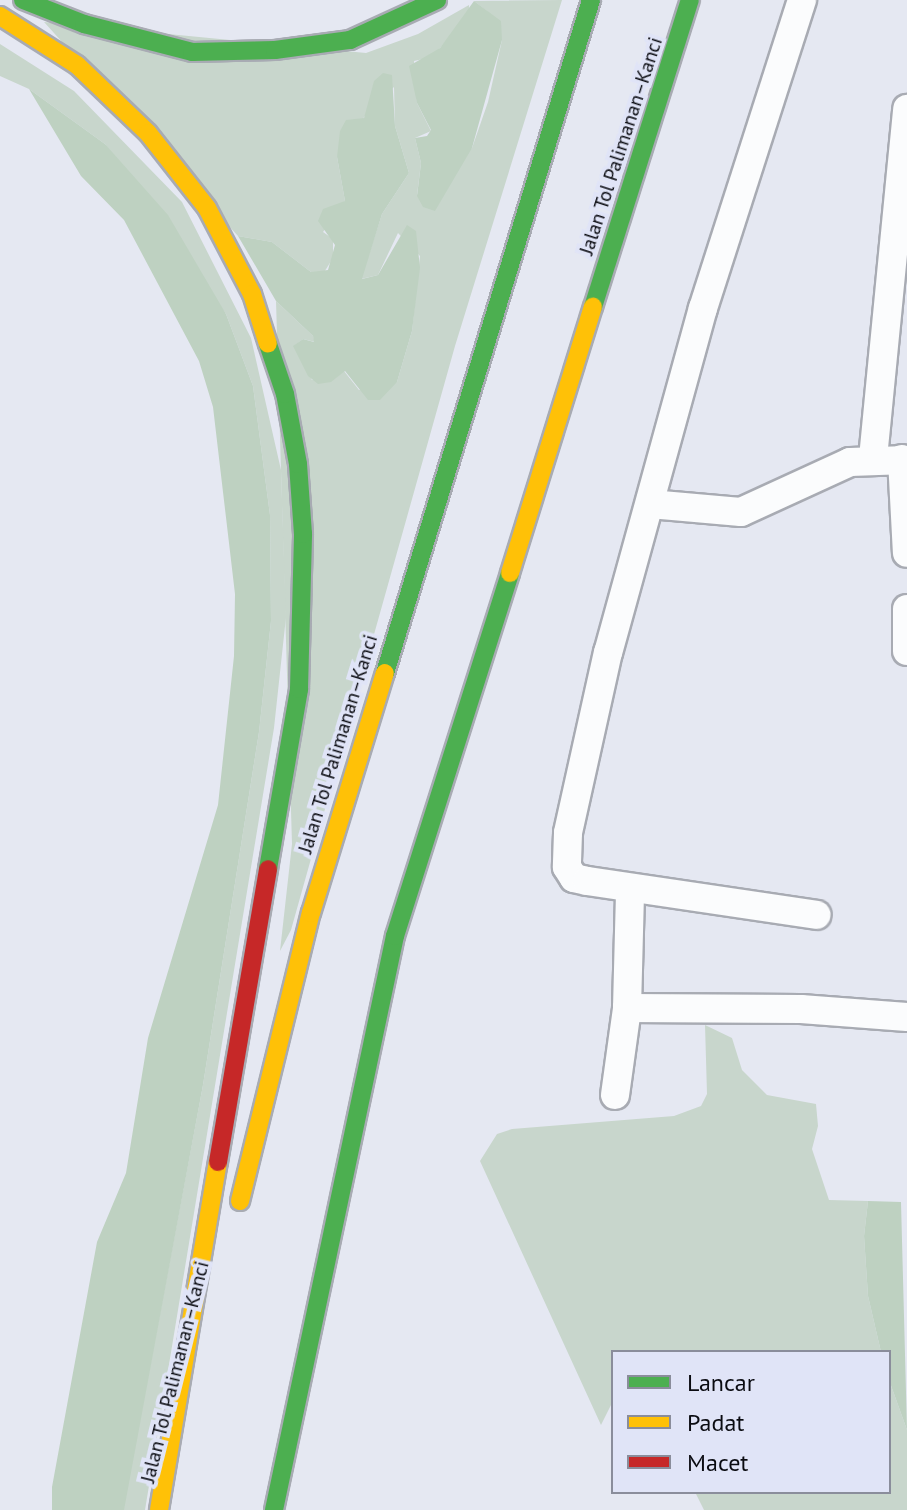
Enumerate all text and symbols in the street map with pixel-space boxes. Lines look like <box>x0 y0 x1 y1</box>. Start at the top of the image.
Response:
street label: Jalan Tol Palimanan–Kanci <box>574 34 668 258</box>
street label: Jalan Tol Palimanan–Kanci <box>293 632 383 856</box>
street label: Jalan Tol Palimanan–Kanci <box>136 1259 214 1485</box>
legend <box>611 1350 891 1494</box>
text: Lancar <box>687 1367 755 1398</box>
text: Padat <box>687 1407 744 1438</box>
text: Macet <box>687 1447 749 1478</box>

